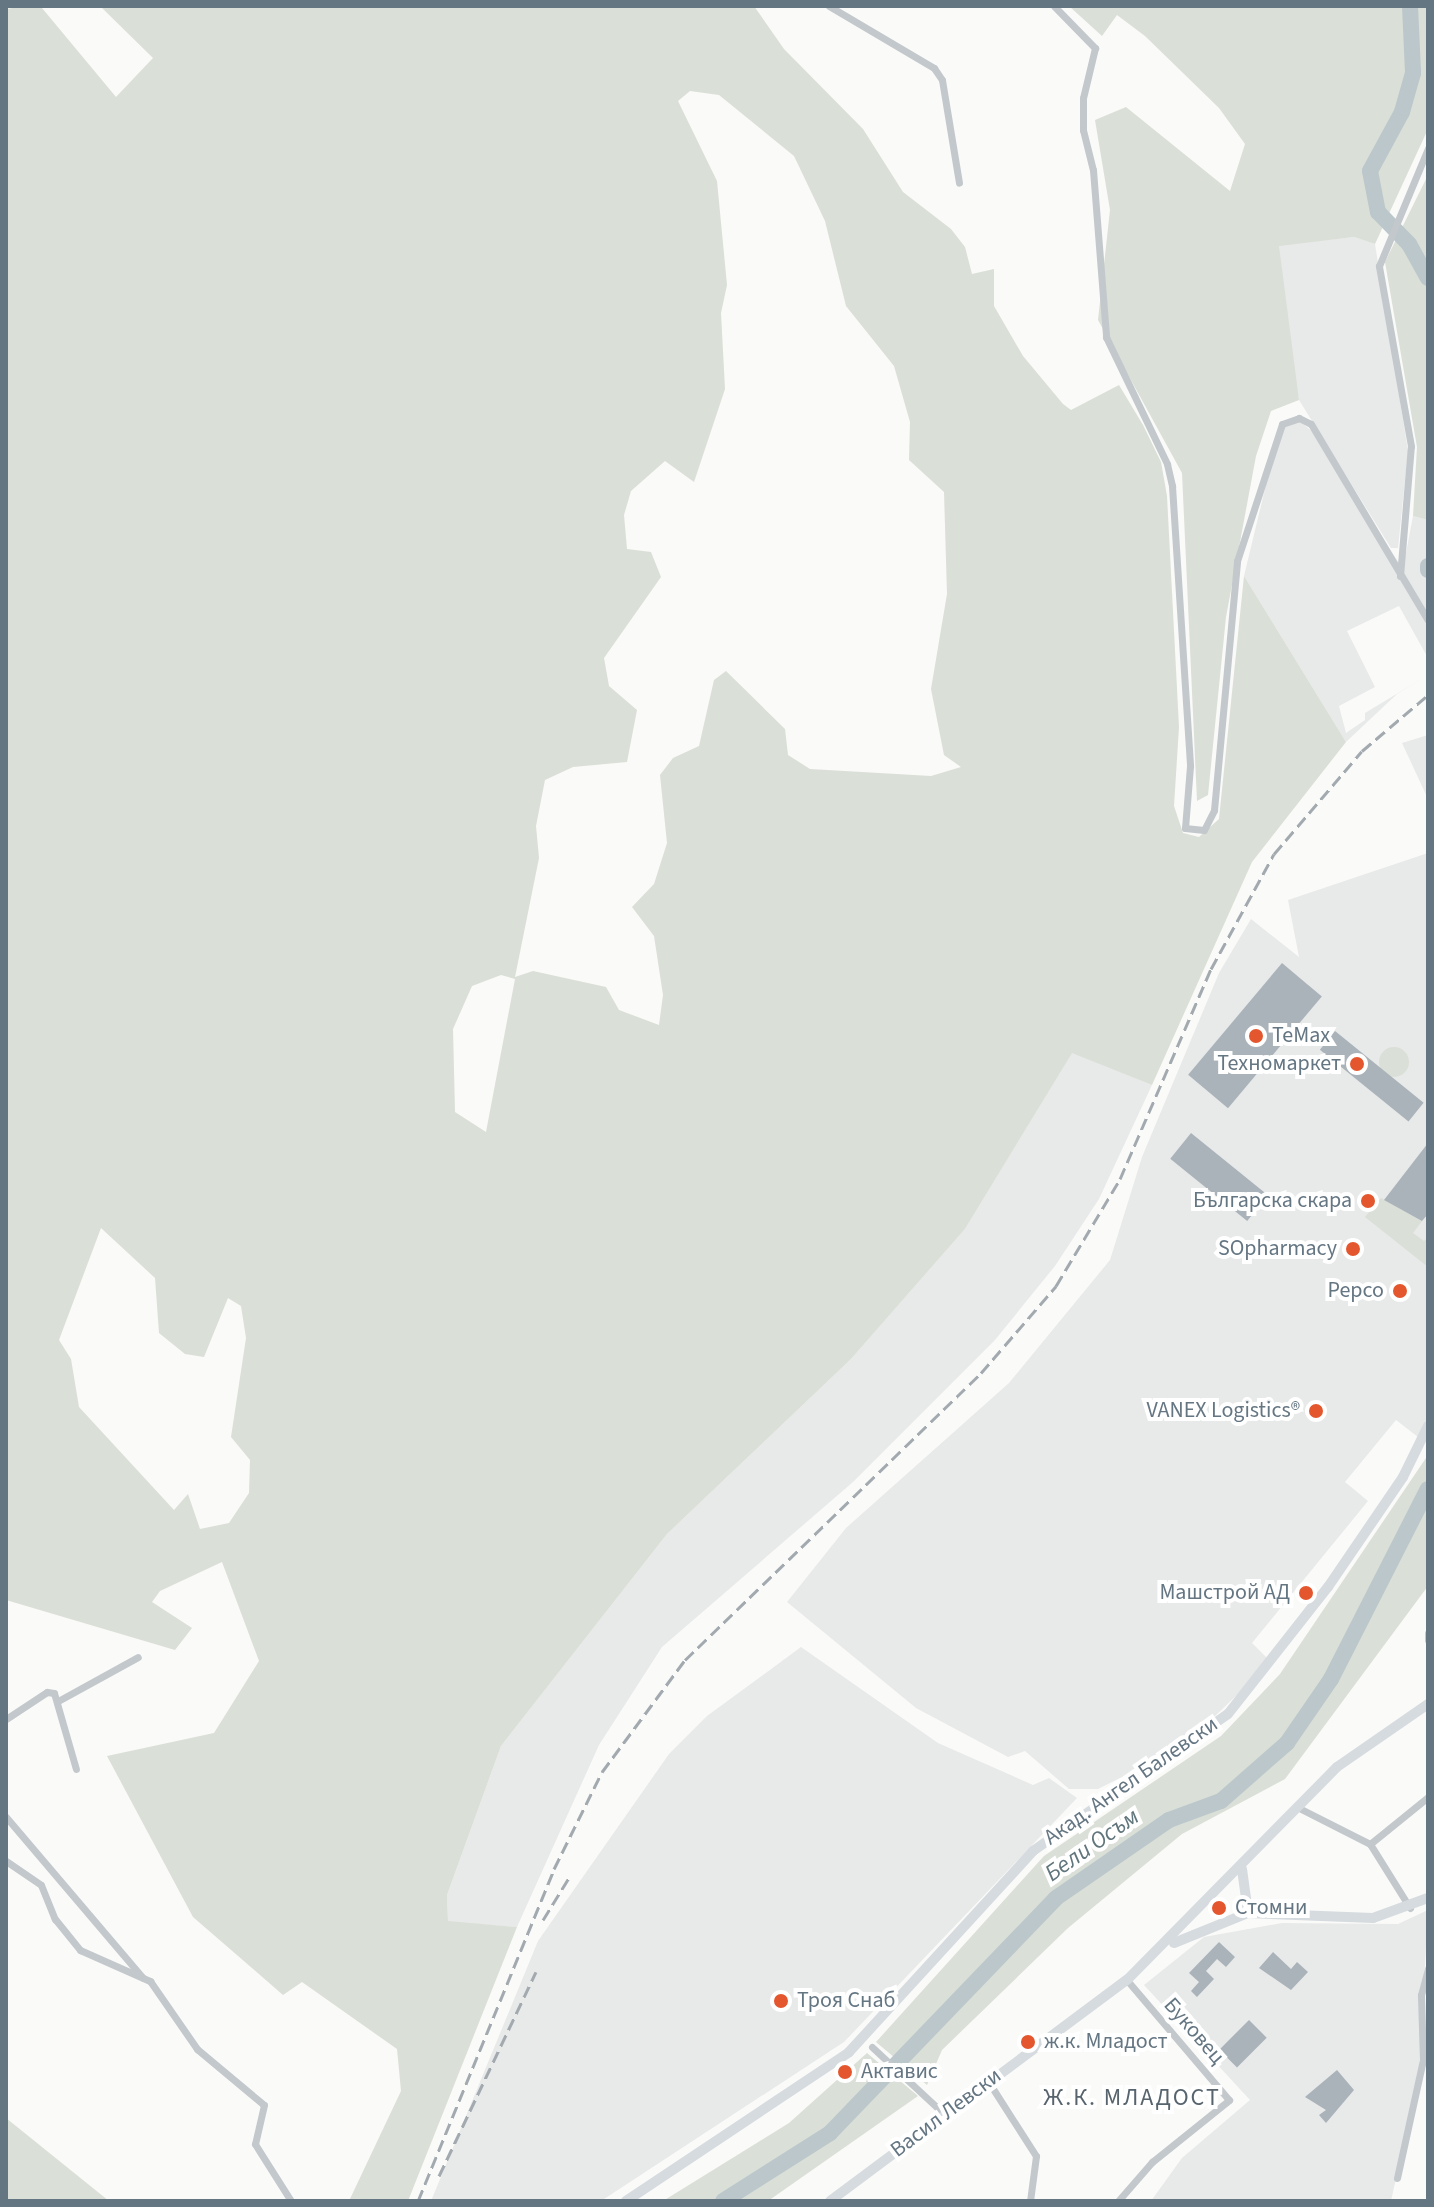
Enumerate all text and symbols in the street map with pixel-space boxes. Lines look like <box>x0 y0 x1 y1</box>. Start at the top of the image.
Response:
place label: ТеМах <box>1272 1023 1330 1049</box>
marker: ТеМах <box>1247 1027 1265 1045</box>
place label: Техномаркет <box>1217 1051 1341 1077</box>
marker: Техномаркет <box>1348 1055 1366 1073</box>
place label: Българска скара <box>1193 1188 1352 1214</box>
marker: Българска скара <box>1359 1192 1377 1210</box>
place label: SOpharmacy <box>1218 1236 1337 1262</box>
marker: SOpharmacy <box>1344 1240 1362 1258</box>
place label: Pepco <box>1327 1278 1384 1304</box>
marker: Pepco <box>1391 1282 1409 1300</box>
place label: VANEX Logistics® <box>1146 1398 1300 1424</box>
marker: VANEX Logistics® <box>1307 1402 1325 1420</box>
place label: Машстрой АД <box>1159 1580 1290 1606</box>
marker: Машстрой АД <box>1297 1584 1315 1602</box>
street label: Акад. Ангел Балевски <box>1039 1711 1223 1851</box>
water label: Бели Осъм <box>1039 1802 1145 1888</box>
place label: Стомни <box>1235 1895 1307 1921</box>
marker: Стомни <box>1210 1899 1228 1917</box>
place label: Троя Снаб <box>797 1988 896 2014</box>
marker: Троя Снаб <box>772 1992 790 2010</box>
street label: Буковец <box>1158 1992 1230 2070</box>
place label: ж.к. Младост <box>1044 2029 1168 2055</box>
marker: ж.к. Младост <box>1019 2033 1037 2051</box>
place label: Актавис <box>861 2059 938 2085</box>
marker: Актавис <box>836 2063 854 2081</box>
street label: Васил Левски <box>885 2063 1007 2163</box>
district label: Ж.К. МЛАДОСТ <box>1043 2084 1221 2112</box>

